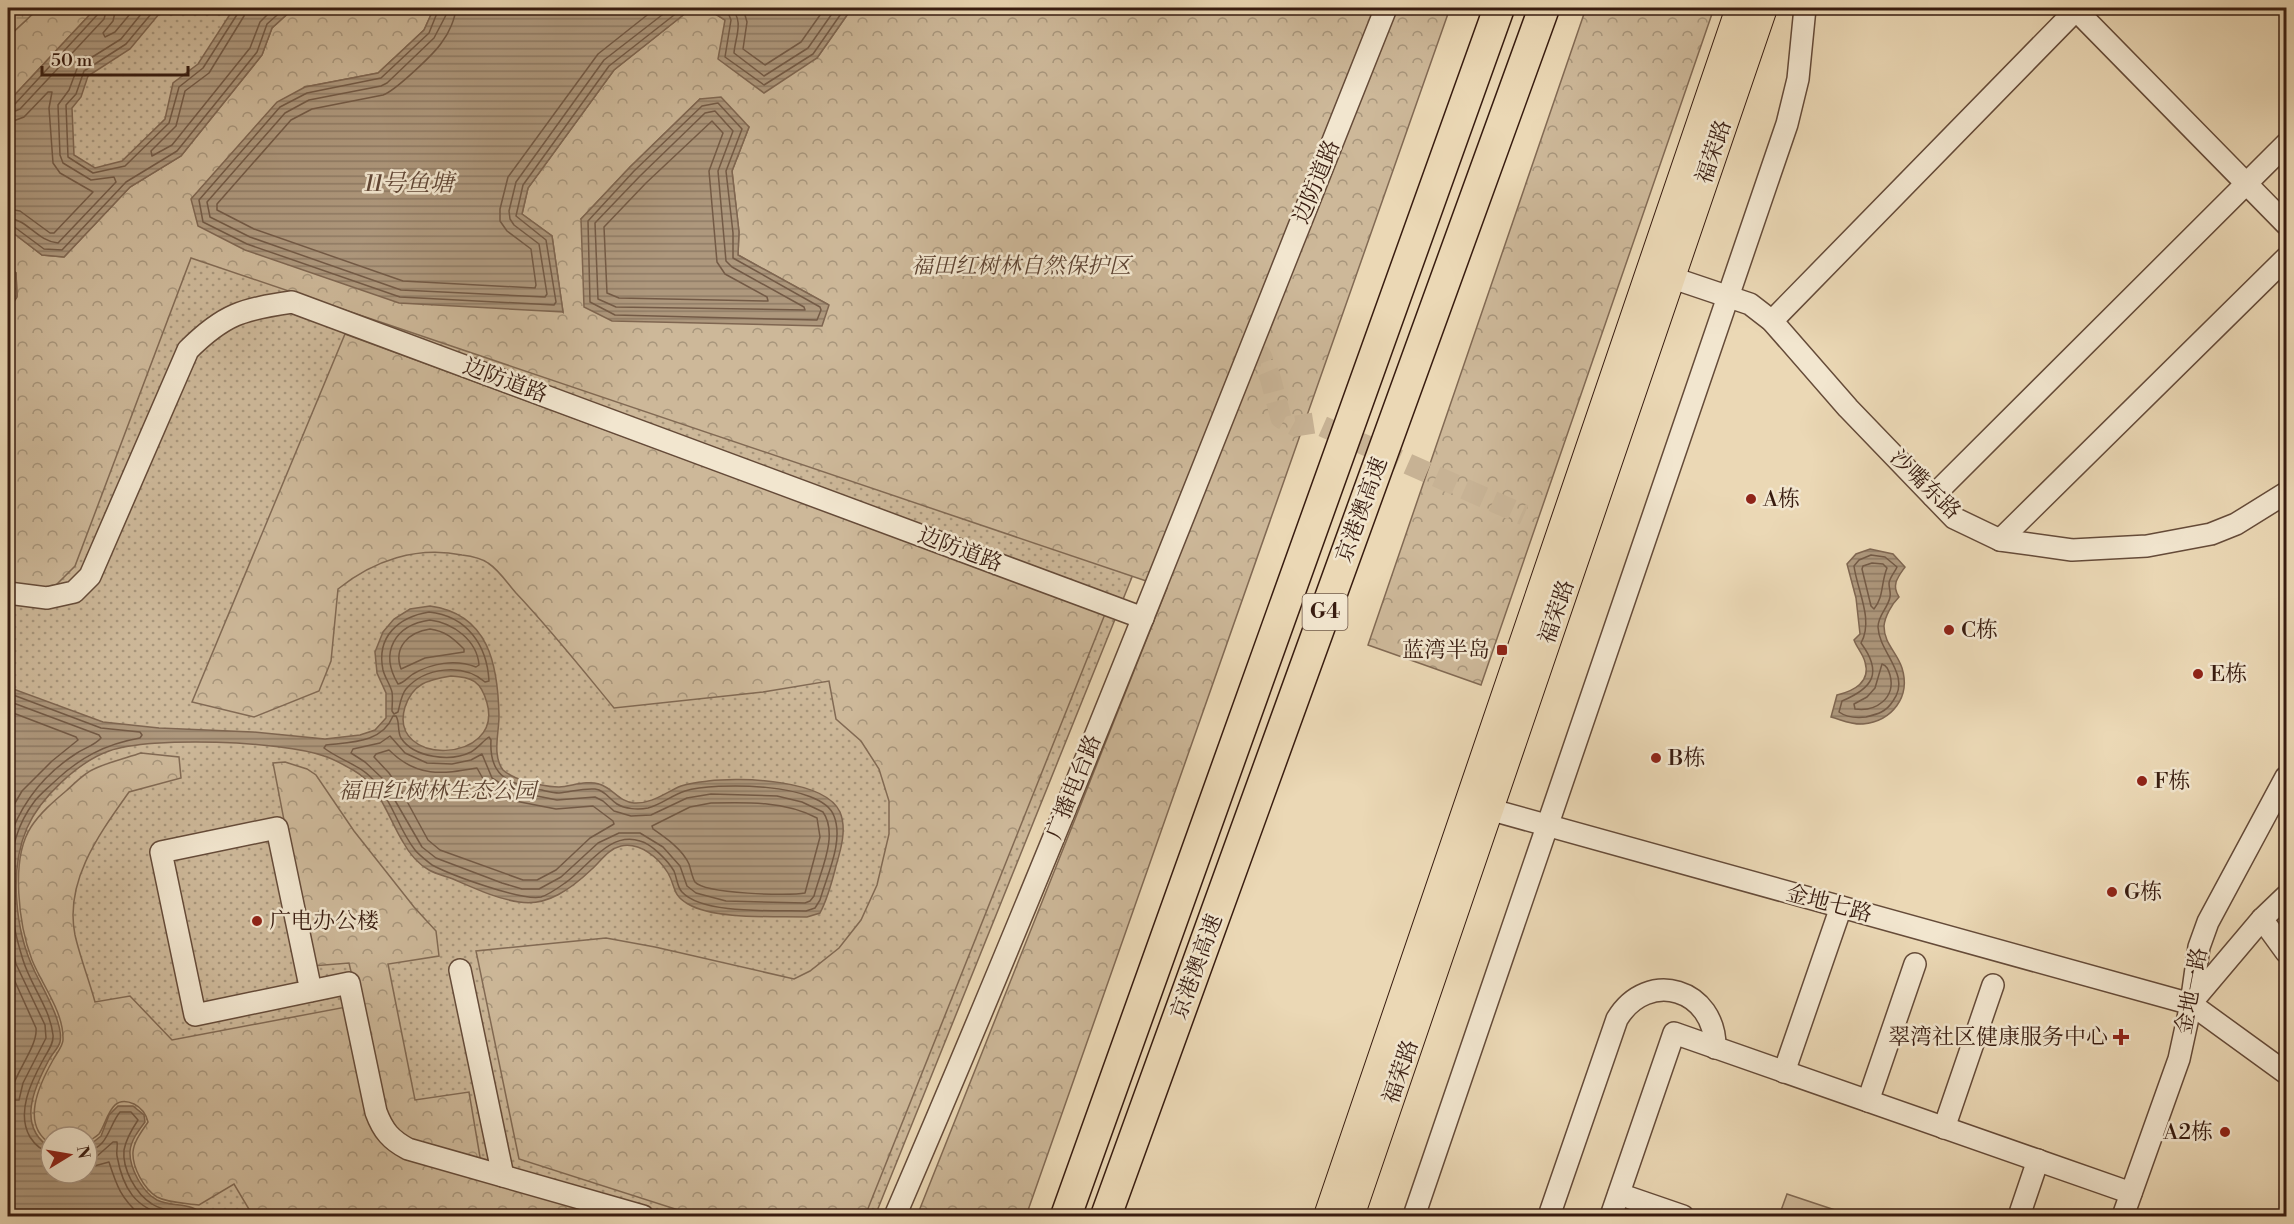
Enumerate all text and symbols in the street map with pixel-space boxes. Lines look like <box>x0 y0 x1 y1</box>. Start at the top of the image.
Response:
scale bar <box>42 39 188 77</box>
text: 50 m <box>51 49 93 72</box>
street label: 福荣路 <box>1690 116 1738 188</box>
street label: 边防道路 <box>1288 136 1346 228</box>
water label: 11号鱼塘 <box>364 169 458 199</box>
park label: 福田红树林自然保护区 <box>911 253 1134 280</box>
street label: 边防道路 <box>459 353 551 409</box>
street label: 沙嘴东路 <box>1884 445 1966 525</box>
street label: 京港澳高速 <box>1331 454 1393 566</box>
place label: A栋 <box>1762 486 1800 513</box>
marker: A栋 <box>1744 492 1758 506</box>
street label: 边防道路 <box>914 522 1006 578</box>
street label: 福荣路 <box>1533 576 1581 648</box>
road number: G4 <box>1302 594 1348 630</box>
place label: C栋 <box>1961 617 1998 644</box>
marker: C栋 <box>1942 623 1956 637</box>
place label: 蓝湾半岛 <box>1402 637 1490 664</box>
marker: 蓝湾半岛 <box>1495 643 1509 657</box>
place label: E栋 <box>2210 661 2247 688</box>
marker: E栋 <box>2191 667 2205 681</box>
street label: 广播电台路 <box>1041 731 1107 843</box>
place label: B栋 <box>1667 745 1705 772</box>
marker: B栋 <box>1649 751 1663 765</box>
place label: F栋 <box>2154 768 2190 795</box>
marker: F栋 <box>2135 774 2149 788</box>
park label: 福田红树林生态公园 <box>338 778 539 805</box>
place label: G栋 <box>2124 879 2162 906</box>
street label: 金地七路 <box>1783 880 1875 928</box>
marker: G栋 <box>2105 885 2119 899</box>
place label: 广电办公楼 <box>269 908 379 935</box>
street label: 京港澳高速 <box>1166 911 1228 1023</box>
marker: 广电办公楼 <box>250 914 264 928</box>
street label: 金地一路 <box>2170 945 2214 1037</box>
place label: 翠湾社区健康服务中心 <box>1888 1024 2108 1051</box>
marker: 翠湾社区健康服务中心 <box>2112 1028 2130 1046</box>
street label: 福荣路 <box>1377 1036 1425 1108</box>
place label: A2栋 <box>2162 1119 2213 1146</box>
north arrow <box>39 1125 99 1185</box>
marker: A2栋 <box>2218 1125 2232 1139</box>
text: N <box>72 1144 94 1161</box>

